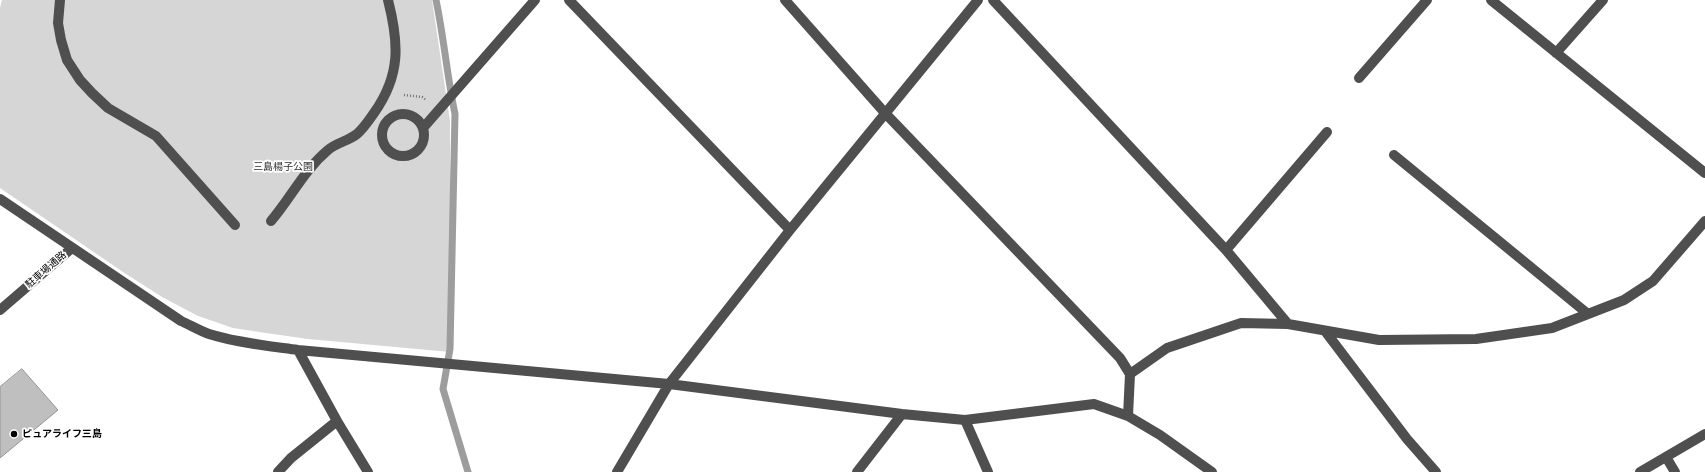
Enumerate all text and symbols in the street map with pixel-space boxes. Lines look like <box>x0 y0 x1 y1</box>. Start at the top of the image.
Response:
park label: 三島楊子公園 <box>253 161 313 173</box>
street label: 駐車場通路 <box>23 249 69 291</box>
place label: ピュアライフ三島 <box>22 428 102 440</box>
marker: ピュアライフ三島 <box>9 429 19 439</box>

